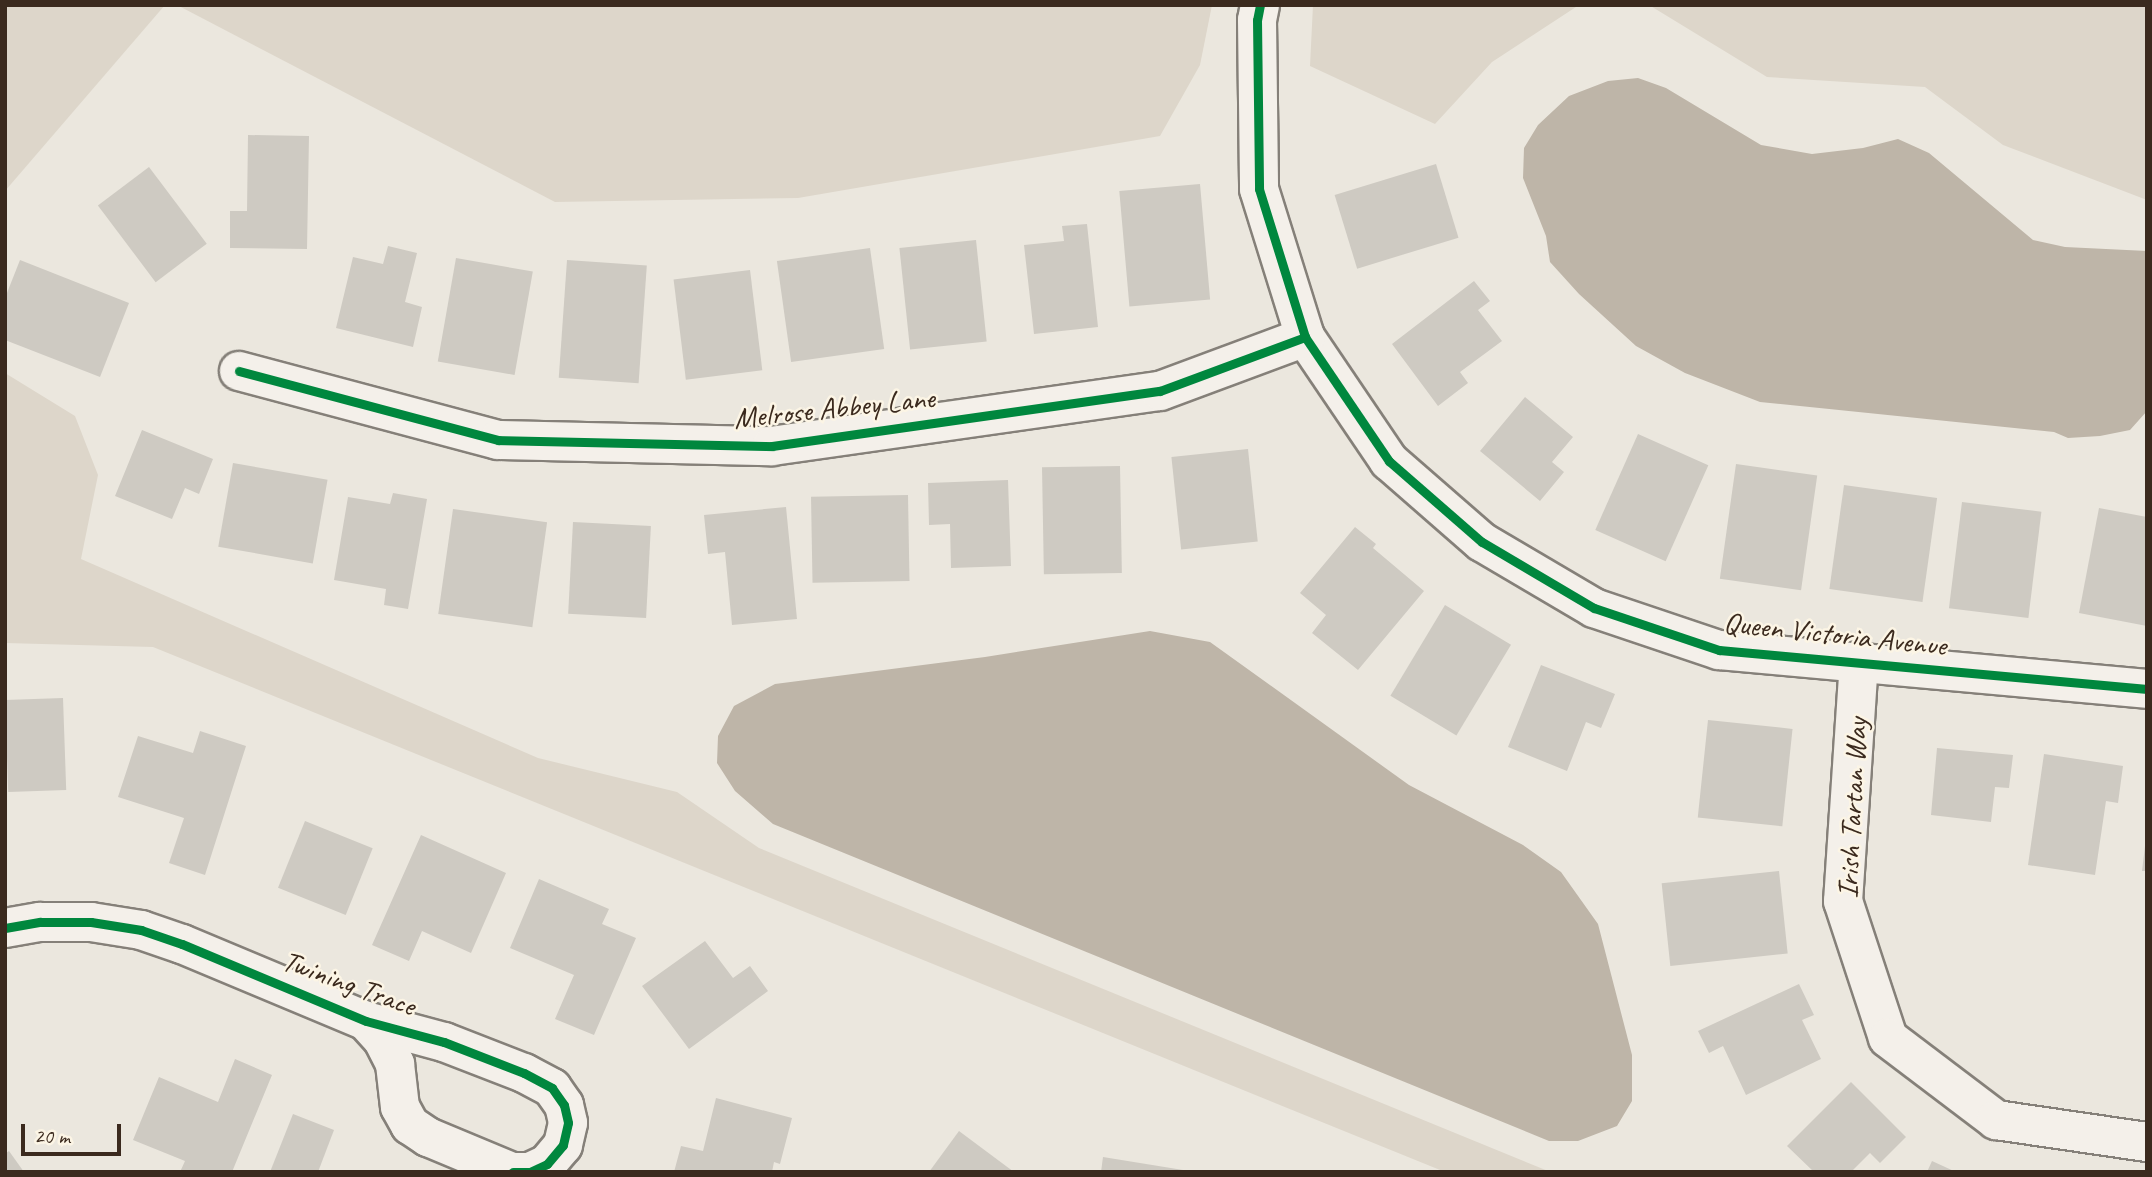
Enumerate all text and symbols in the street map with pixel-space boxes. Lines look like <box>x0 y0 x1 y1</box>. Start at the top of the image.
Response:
street label: Melrose Abbey Lane <box>731 379 937 437</box>
street label: Queen Victoria Avenue <box>1722 604 1948 664</box>
street label: Irish Tartan Way <box>1829 716 1875 900</box>
street label: Twining Trace <box>278 942 420 1024</box>
scale bar <box>24 1110 124 1154</box>
text: 20 m <box>34 1123 70 1149</box>

